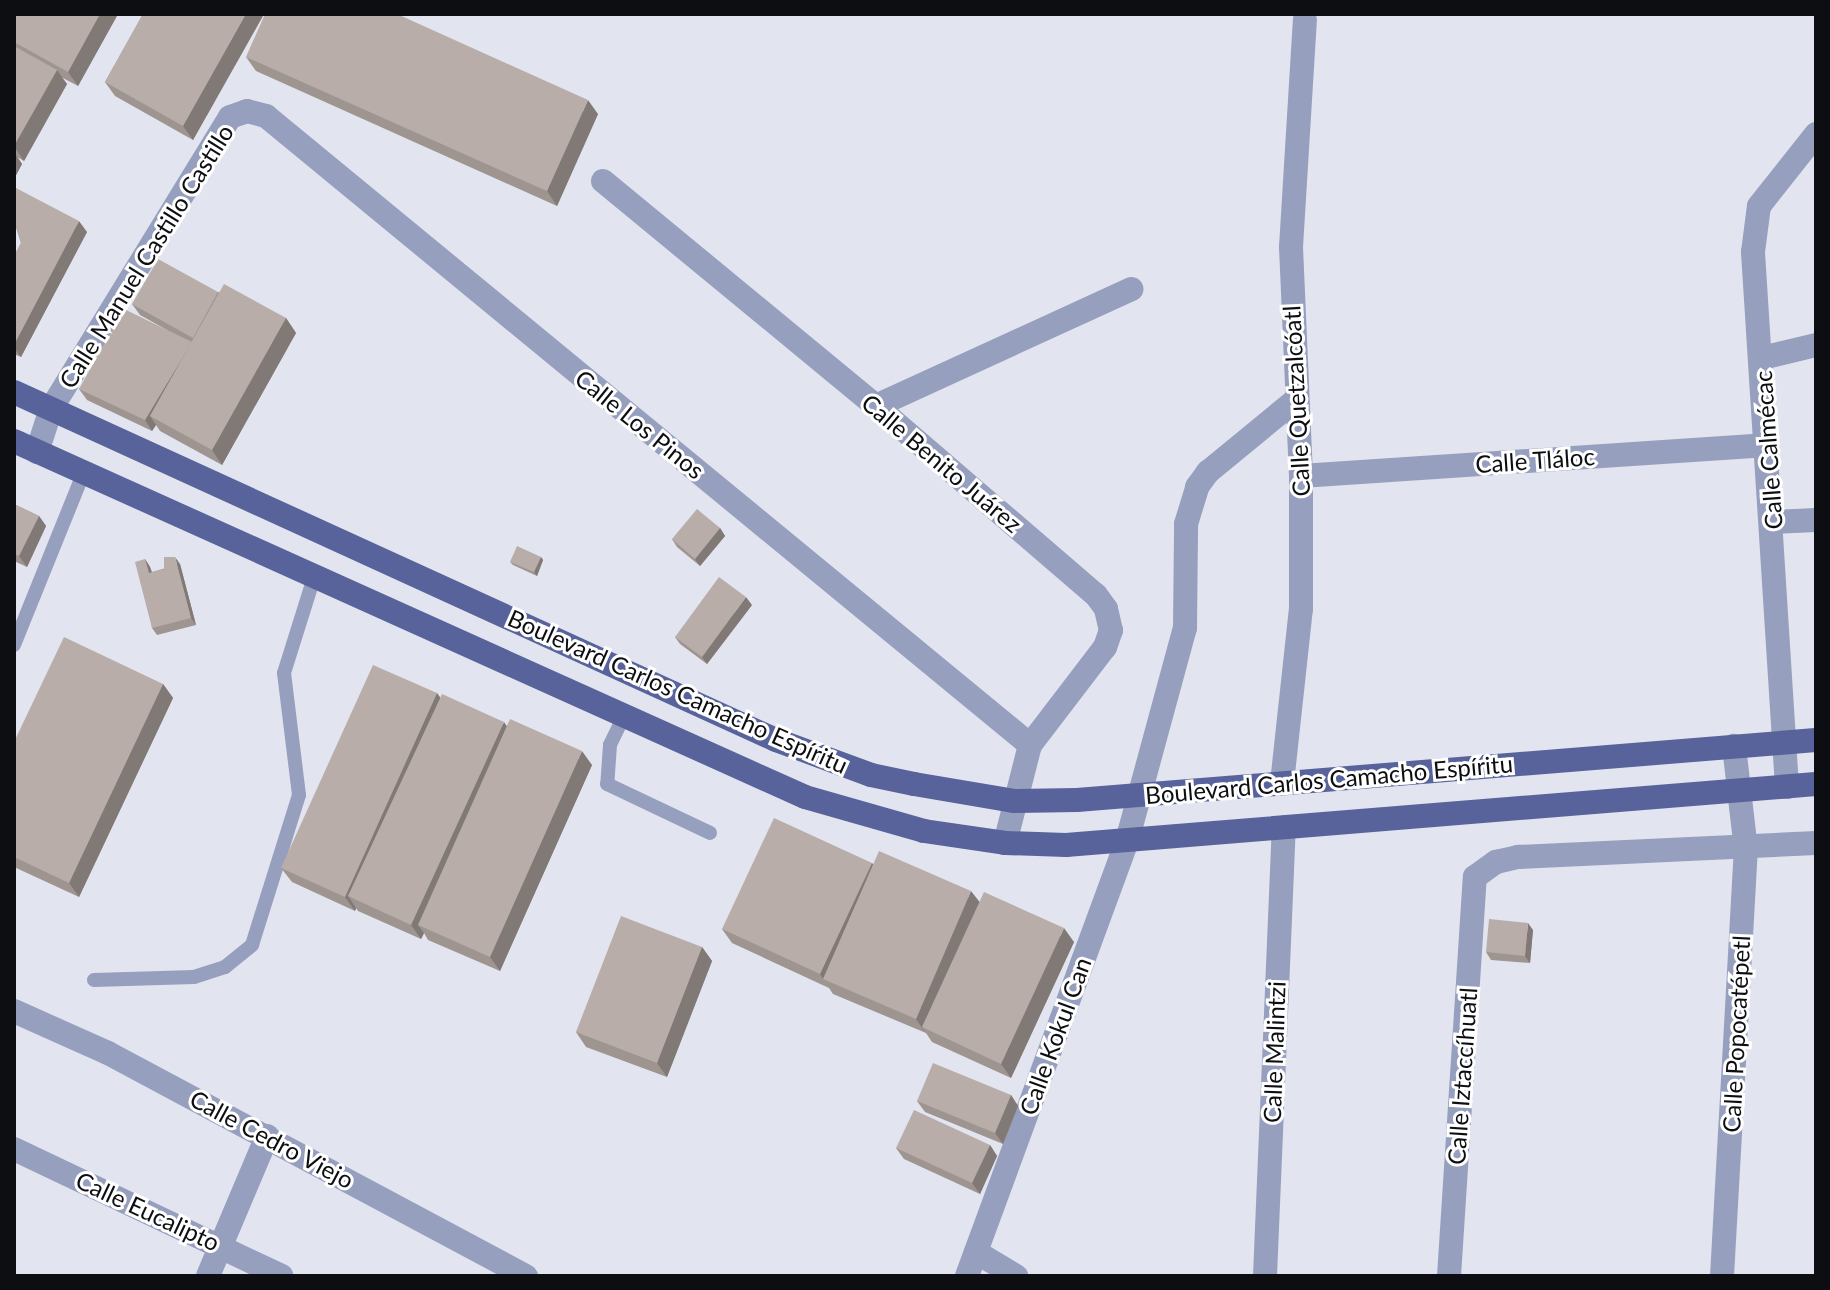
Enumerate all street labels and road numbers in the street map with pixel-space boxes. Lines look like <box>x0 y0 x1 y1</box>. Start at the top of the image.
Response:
street label: Calle Manuel Castillo Castillo <box>53 119 239 393</box>
street label: Calle Quetzalcóatl <box>1277 305 1315 497</box>
street label: Calle Los Pinos <box>570 363 710 485</box>
street label: Calle Calmécac <box>1748 370 1788 530</box>
street label: Calle Benito Juárez <box>856 388 1028 538</box>
street label: Calle Tláloc <box>1474 441 1596 479</box>
street label: Boulevard Carlos Camacho Espíritu <box>504 603 852 779</box>
street label: Boulevard Carlos Camacho Espíritu <box>1144 749 1514 809</box>
street label: Calle Popocatépetl <box>1716 935 1756 1133</box>
street label: Calle Kokul Can <box>1013 953 1097 1119</box>
street label: Calle Malintzi <box>1257 981 1291 1123</box>
street label: Calle Iztaccíhuatl <box>1441 986 1483 1166</box>
street label: Calle Cedro Viejo <box>185 1084 359 1194</box>
street label: Calle Eucalipto <box>72 1165 224 1257</box>

